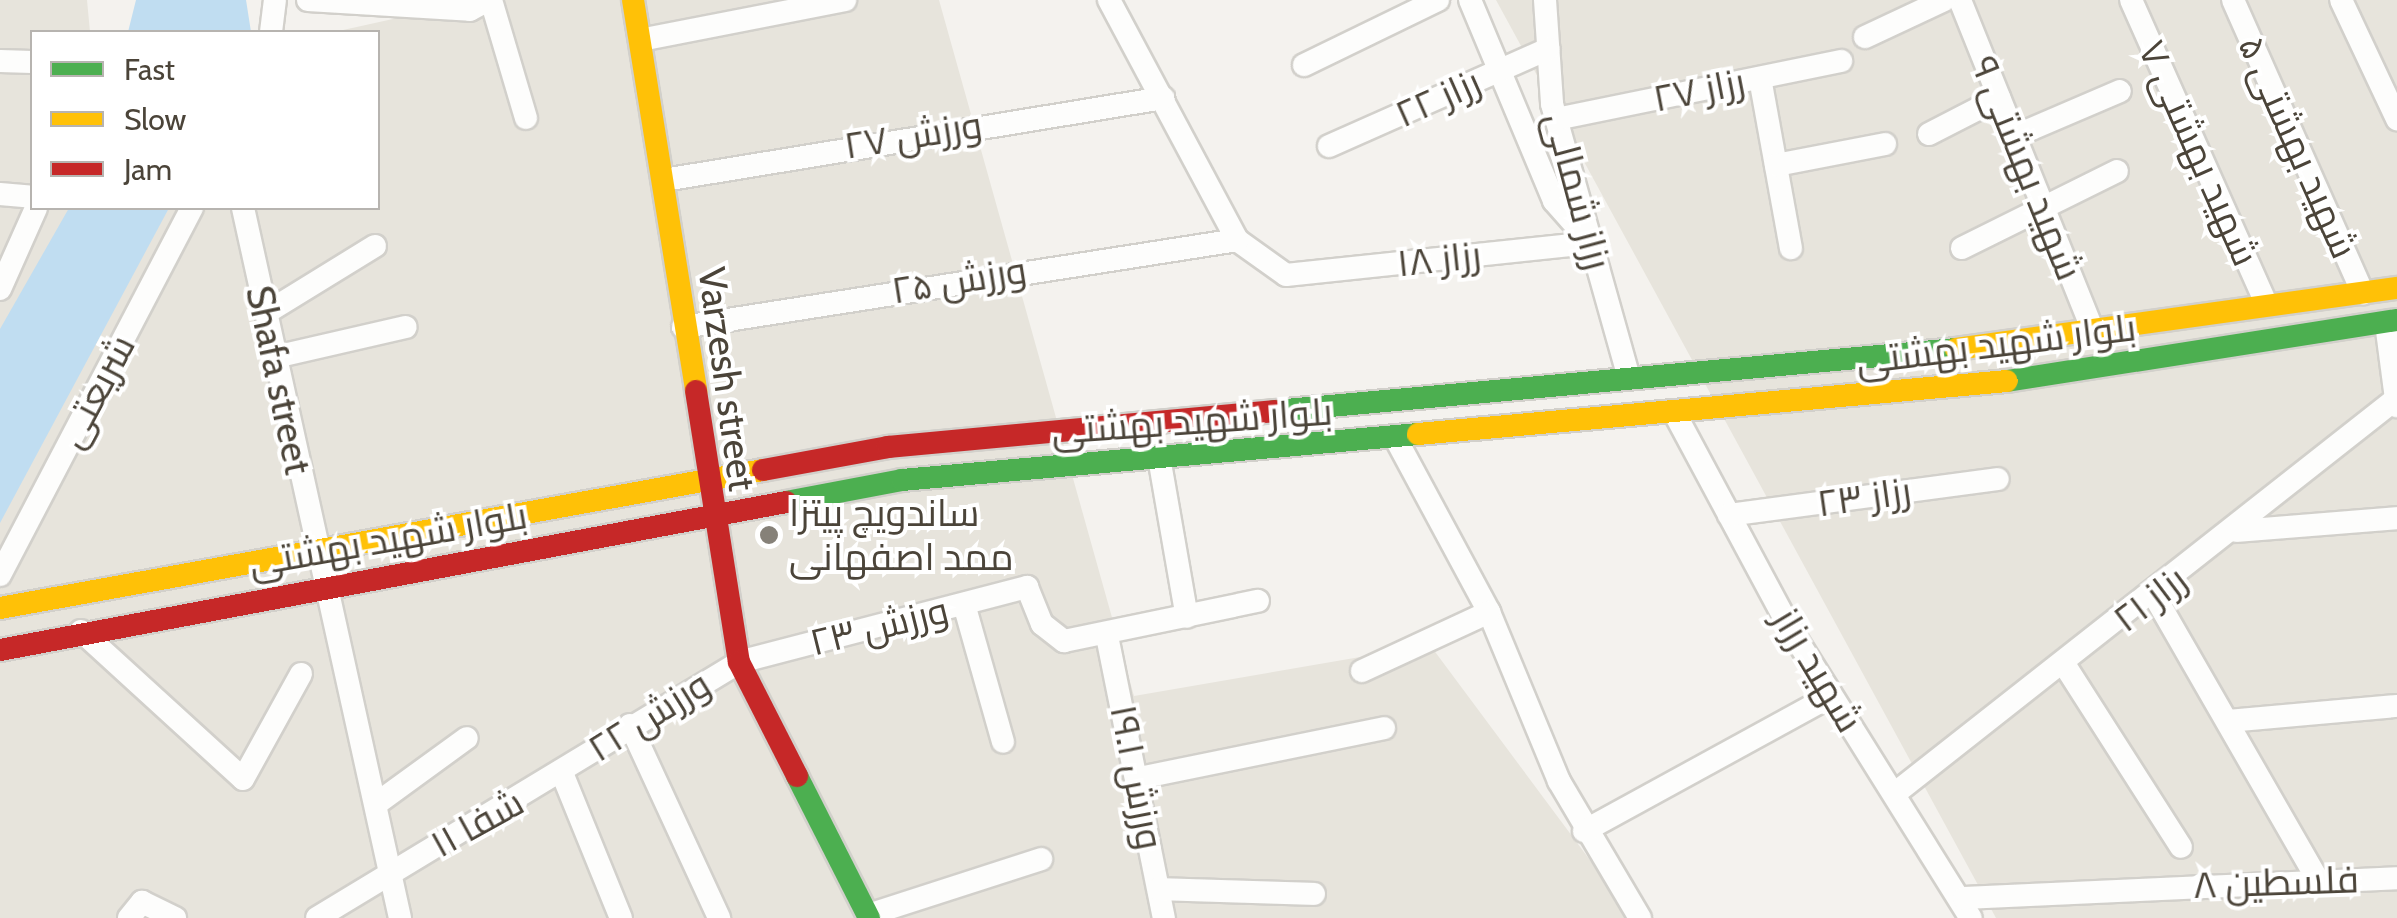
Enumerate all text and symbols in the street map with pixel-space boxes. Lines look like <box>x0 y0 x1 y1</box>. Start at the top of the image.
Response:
street label: شهید بهشتی ۵ <box>2229 29 2367 265</box>
legend <box>30 30 380 210</box>
street label: شهید بهشتی ۷ <box>2129 33 2269 273</box>
street label: شهید بهشتی ۹ <box>1961 49 2093 287</box>
text: Fast <box>124 51 175 88</box>
street label: رزاز ۲۲ <box>1388 59 1488 137</box>
street label: رزاز ۲۷ <box>1649 59 1749 121</box>
text: Slow <box>124 101 186 138</box>
street label: ورزش ۲۷ <box>841 102 985 168</box>
street label: رزاز شمالی <box>1535 107 1621 275</box>
text: Jam <box>124 151 172 188</box>
street label: رزاز ۱۸ <box>1395 232 1483 286</box>
street label: ورزش ۲۵ <box>888 247 1030 313</box>
street label: Varzesh street <box>689 264 765 494</box>
street label: Shafa street <box>237 282 321 478</box>
street label: بلوار شهید بهشتی <box>1853 304 2139 384</box>
street label: شریعتی <box>47 327 145 455</box>
street label: بلوار شهید بهشتی <box>1050 388 1334 454</box>
street label: رزاز ۲۳ <box>1814 468 1914 526</box>
place label: ساندویچ پیتزا ممد اصفهانی <box>789 490 1014 580</box>
street label: بلوار شهید بهشتی <box>245 492 531 586</box>
marker: ساندویچ پیتزا ممد اصفهانی <box>758 524 780 546</box>
street label: رزاز ۲۱ <box>2104 557 2196 641</box>
street label: ورزش ۲۳ <box>805 587 953 665</box>
street label: شهید رزاز <box>1763 600 1873 740</box>
street label: ورزش ۲۲ <box>580 661 718 771</box>
street label: ورزش ۱۹.۱ <box>1101 701 1173 853</box>
street label: شفا ۱۱ <box>423 779 531 867</box>
street label: فلسطین ۸ <box>2192 856 2360 908</box>

